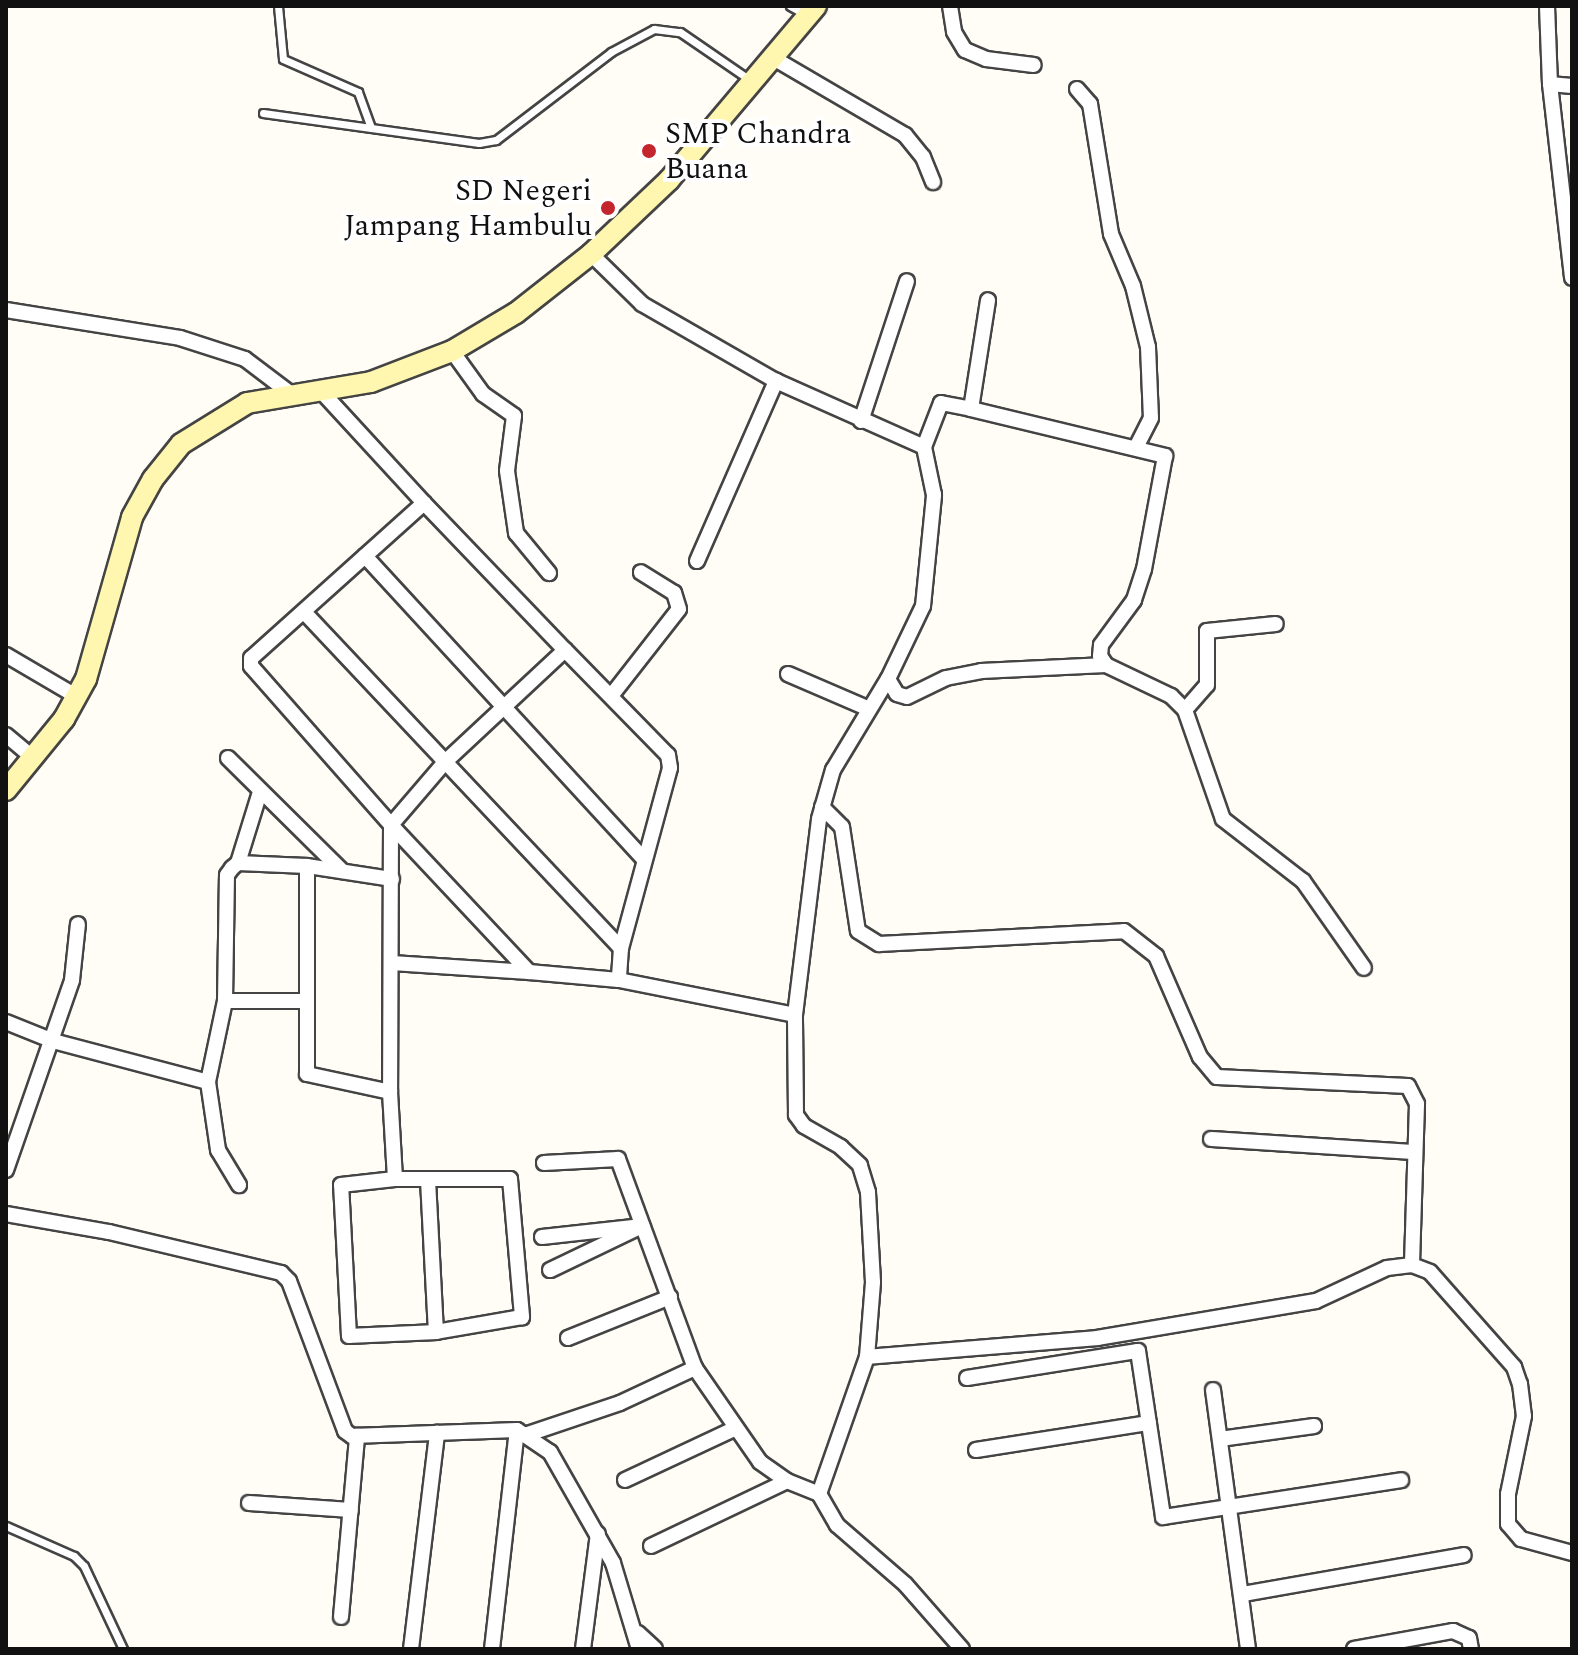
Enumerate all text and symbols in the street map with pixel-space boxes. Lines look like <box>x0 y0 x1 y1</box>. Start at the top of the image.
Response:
place label: SMP Chandra Buana <box>665 116 851 186</box>
marker: SMP Chandra Buana <box>640 142 658 160</box>
place label: SD Negeri Jampang Hambulu <box>344 173 592 244</box>
marker: SD Negeri Jampang Hambulu <box>599 199 617 217</box>

